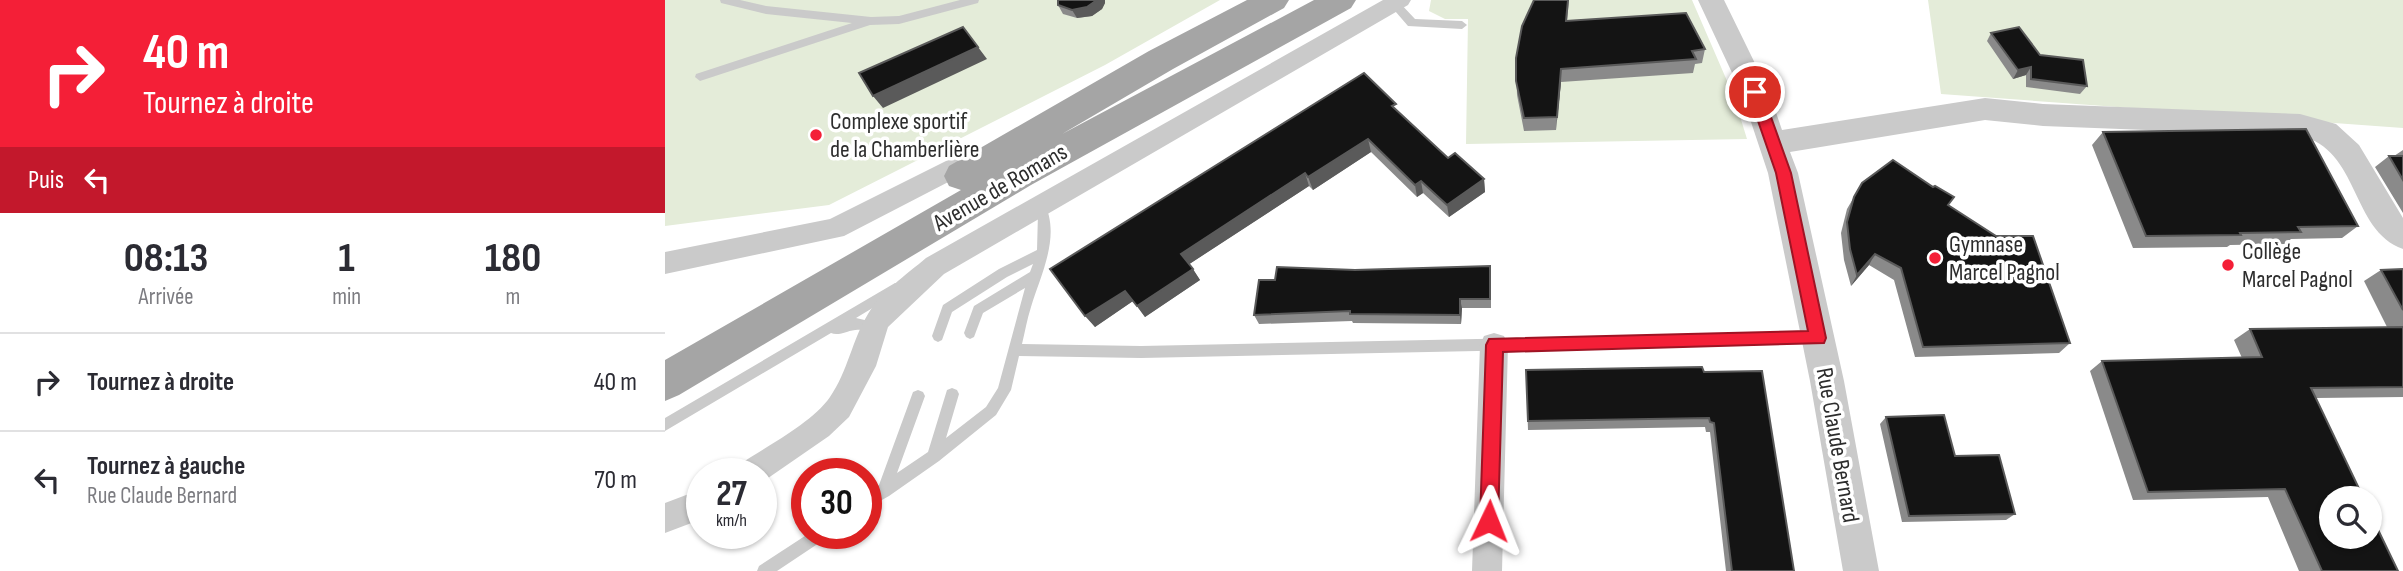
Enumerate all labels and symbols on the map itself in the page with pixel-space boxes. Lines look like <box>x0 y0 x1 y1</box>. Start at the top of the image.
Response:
pin <box>1725 62 1785 122</box>
place label: Complexe sportif de la Chamberlière <box>830 107 979 164</box>
marker: Complexe sportif de la Chamberlière <box>808 127 824 143</box>
street label: Avenue de Romans <box>927 137 1073 238</box>
place label: Gymnase Marcel Pagnol <box>1949 230 2060 287</box>
place label: Collège Marcel Pagnol <box>2242 237 2353 294</box>
marker: Gymnase Marcel Pagnol <box>1927 250 1943 266</box>
marker: Collège Marcel Pagnol <box>2220 257 2236 273</box>
street label: Rue Claude Bernard <box>1810 365 1865 525</box>
speed limit sign: 30 <box>791 458 882 549</box>
position arrow <box>1452 484 1526 558</box>

